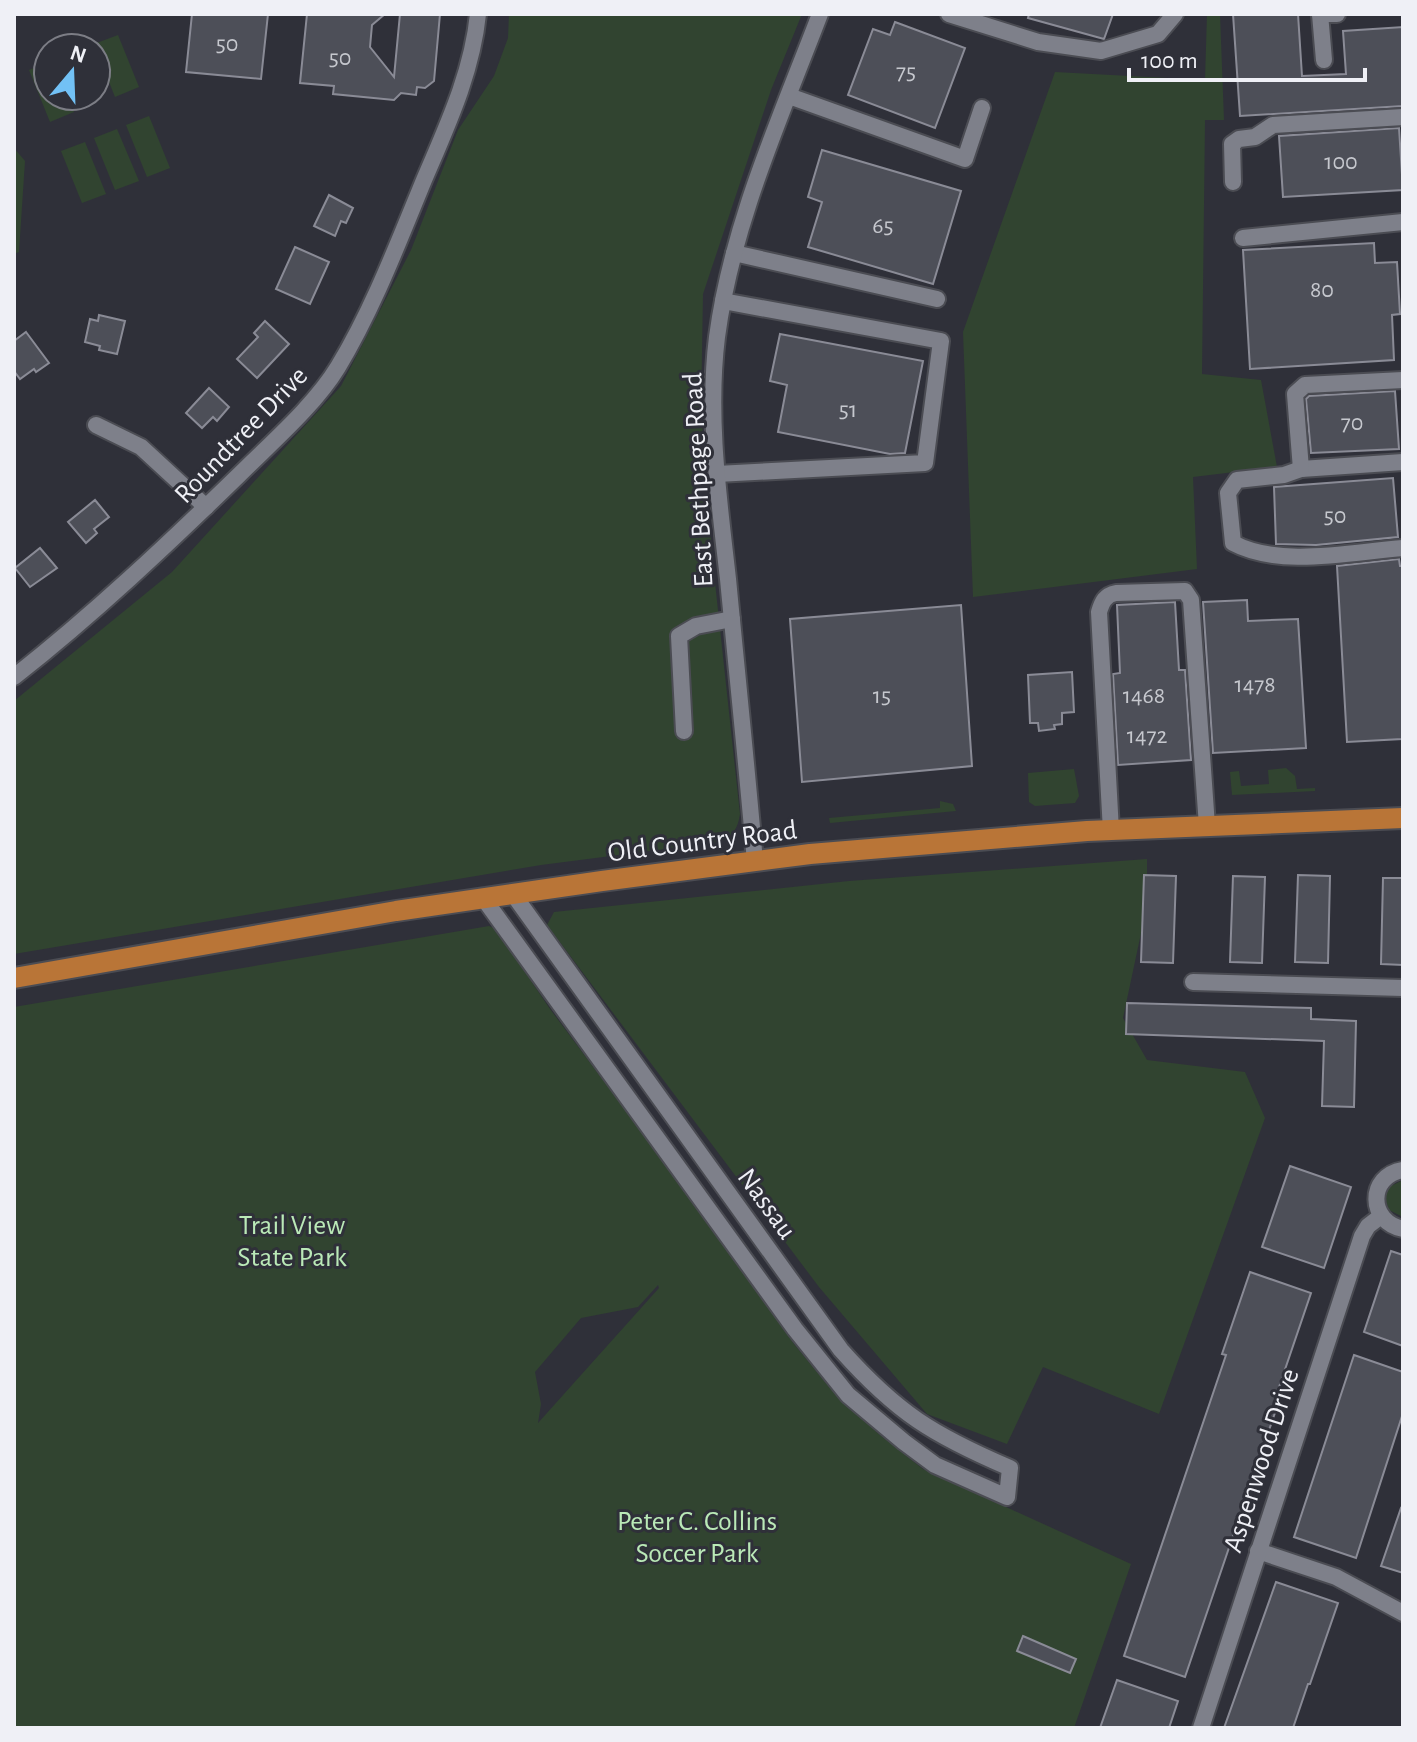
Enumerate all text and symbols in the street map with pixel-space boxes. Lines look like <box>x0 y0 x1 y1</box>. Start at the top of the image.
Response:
north arrow <box>32 32 112 112</box>
house number: 50 <box>216 32 238 56</box>
scale bar <box>1129 32 1365 82</box>
text: N <box>67 41 89 67</box>
house number: 50 <box>329 46 351 70</box>
text: 100 m <box>1141 49 1198 73</box>
house number: 75 <box>896 60 916 84</box>
house number: 100 <box>1324 150 1358 174</box>
house number: 65 <box>872 214 894 238</box>
house number: 80 <box>1310 278 1334 302</box>
street label: Roundtree Drive <box>170 362 313 509</box>
street label: East Bethpage Road <box>679 372 719 588</box>
house number: 51 <box>839 398 857 422</box>
house number: 70 <box>1341 411 1363 435</box>
house number: 50 <box>1324 504 1346 528</box>
house number: 1478 <box>1234 673 1276 697</box>
house number: 15 <box>873 684 891 708</box>
house number: 1468 <box>1123 684 1165 708</box>
house number: 1472 <box>1127 724 1167 748</box>
street label: Old Country Road <box>606 816 799 867</box>
street label: Nassau <box>732 1164 801 1245</box>
park label: Trail View State Park <box>237 1212 347 1272</box>
street label: Aspenwood Drive <box>1219 1365 1305 1556</box>
park label: Peter C. Collins Soccer Park <box>617 1508 777 1568</box>

